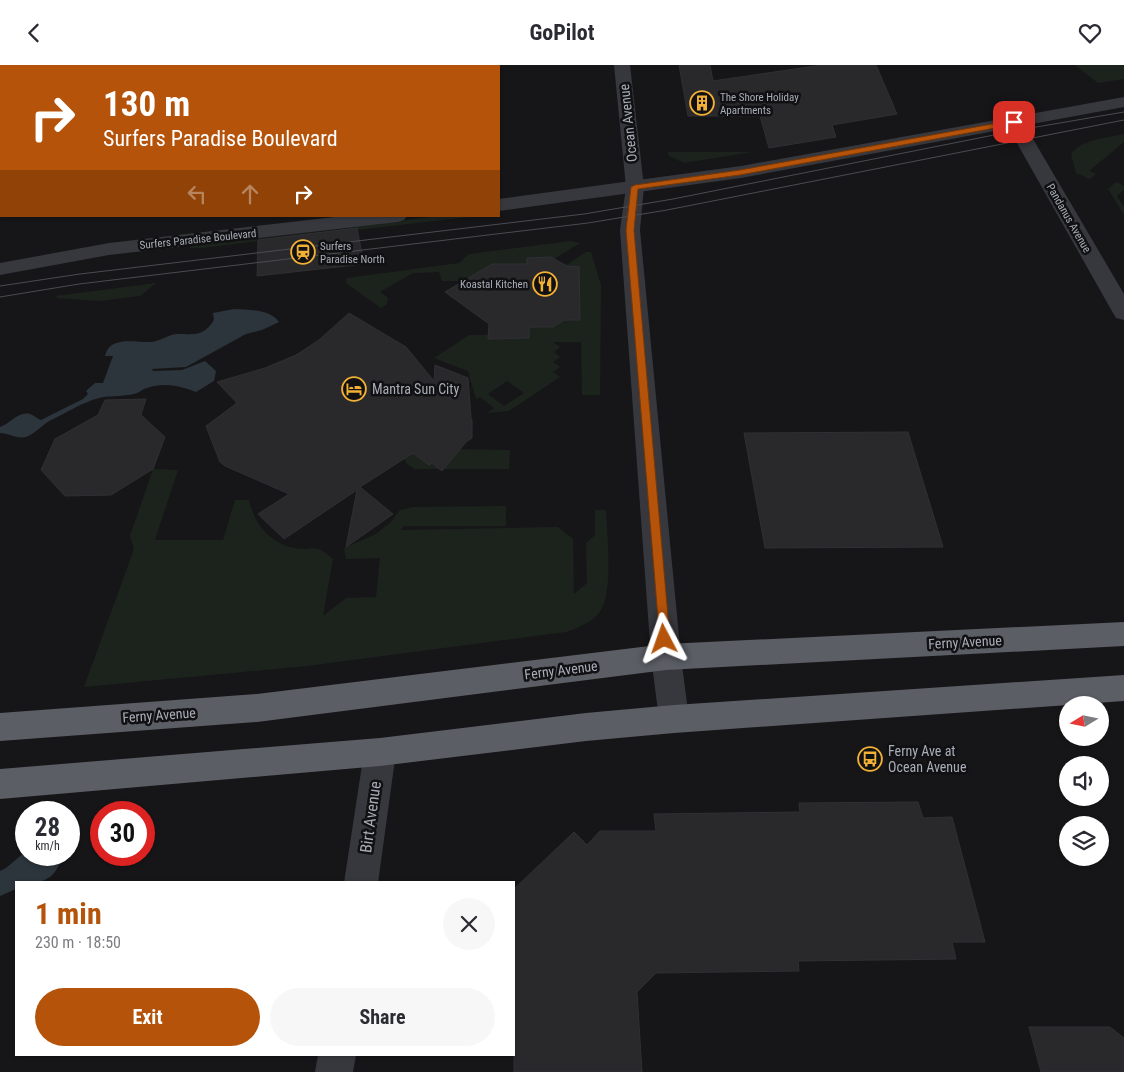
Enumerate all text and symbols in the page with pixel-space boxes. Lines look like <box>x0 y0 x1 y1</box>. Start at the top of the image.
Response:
icon: back <box>20 19 48 47</box>
icon: heart <box>1076 19 1104 47</box>
text: GoPilot <box>529 20 595 45</box>
street label: Ocean Avenue <box>616 83 640 163</box>
text: 130 m <box>103 84 190 125</box>
icon: right <box>20 85 85 150</box>
building icon: The Shore Holiday Apartments <box>689 90 715 116</box>
place label: The Shore Holiday Apartments <box>720 91 799 117</box>
pin <box>993 101 1035 143</box>
icon: arrive <box>1000 108 1028 136</box>
text: Surfers Paradise Boulevard <box>103 126 338 151</box>
icon: left <box>183 180 211 208</box>
icon: ahead <box>236 180 264 208</box>
icon: right <box>289 180 317 208</box>
street label: Pandanus Avenue <box>1044 182 1094 255</box>
street label: Surfers Paradise Boulevard <box>139 227 257 252</box>
station icon: Surfers Paradise North <box>290 239 316 265</box>
place label: Surfers Paradise North <box>320 240 385 266</box>
restaurant icon: Koastal Kitchen <box>532 271 558 297</box>
place label: Koastal Kitchen <box>460 278 528 291</box>
hotel icon: Mantra Sun City <box>341 376 367 402</box>
place label: Mantra Sun City <box>372 381 459 397</box>
position arrow <box>637 612 689 664</box>
street label: Ferny Avenue <box>928 632 1003 652</box>
street label: Ferny Avenue <box>524 658 599 682</box>
north arrow <box>1059 696 1109 746</box>
map controls <box>1059 696 1109 866</box>
street label: Ferny Avenue <box>122 704 197 726</box>
place label: Ferny Ave at Ocean Avenue <box>888 743 967 775</box>
bus stop icon: Ferny Ave at Ocean Avenue <box>857 746 883 772</box>
button: sound <box>1059 756 1109 806</box>
street label: Birt Avenue <box>356 780 385 854</box>
speed limit sign: 30 <box>90 801 155 866</box>
text: 28 <box>35 813 60 842</box>
button: layers <box>1059 816 1109 866</box>
text: km/h <box>35 839 60 853</box>
text: 1 min <box>35 896 102 931</box>
button: close <box>443 898 495 950</box>
text: 230 m · 18:50 <box>35 933 121 952</box>
button: Exit <box>35 988 260 1046</box>
button: Share <box>270 988 495 1046</box>

